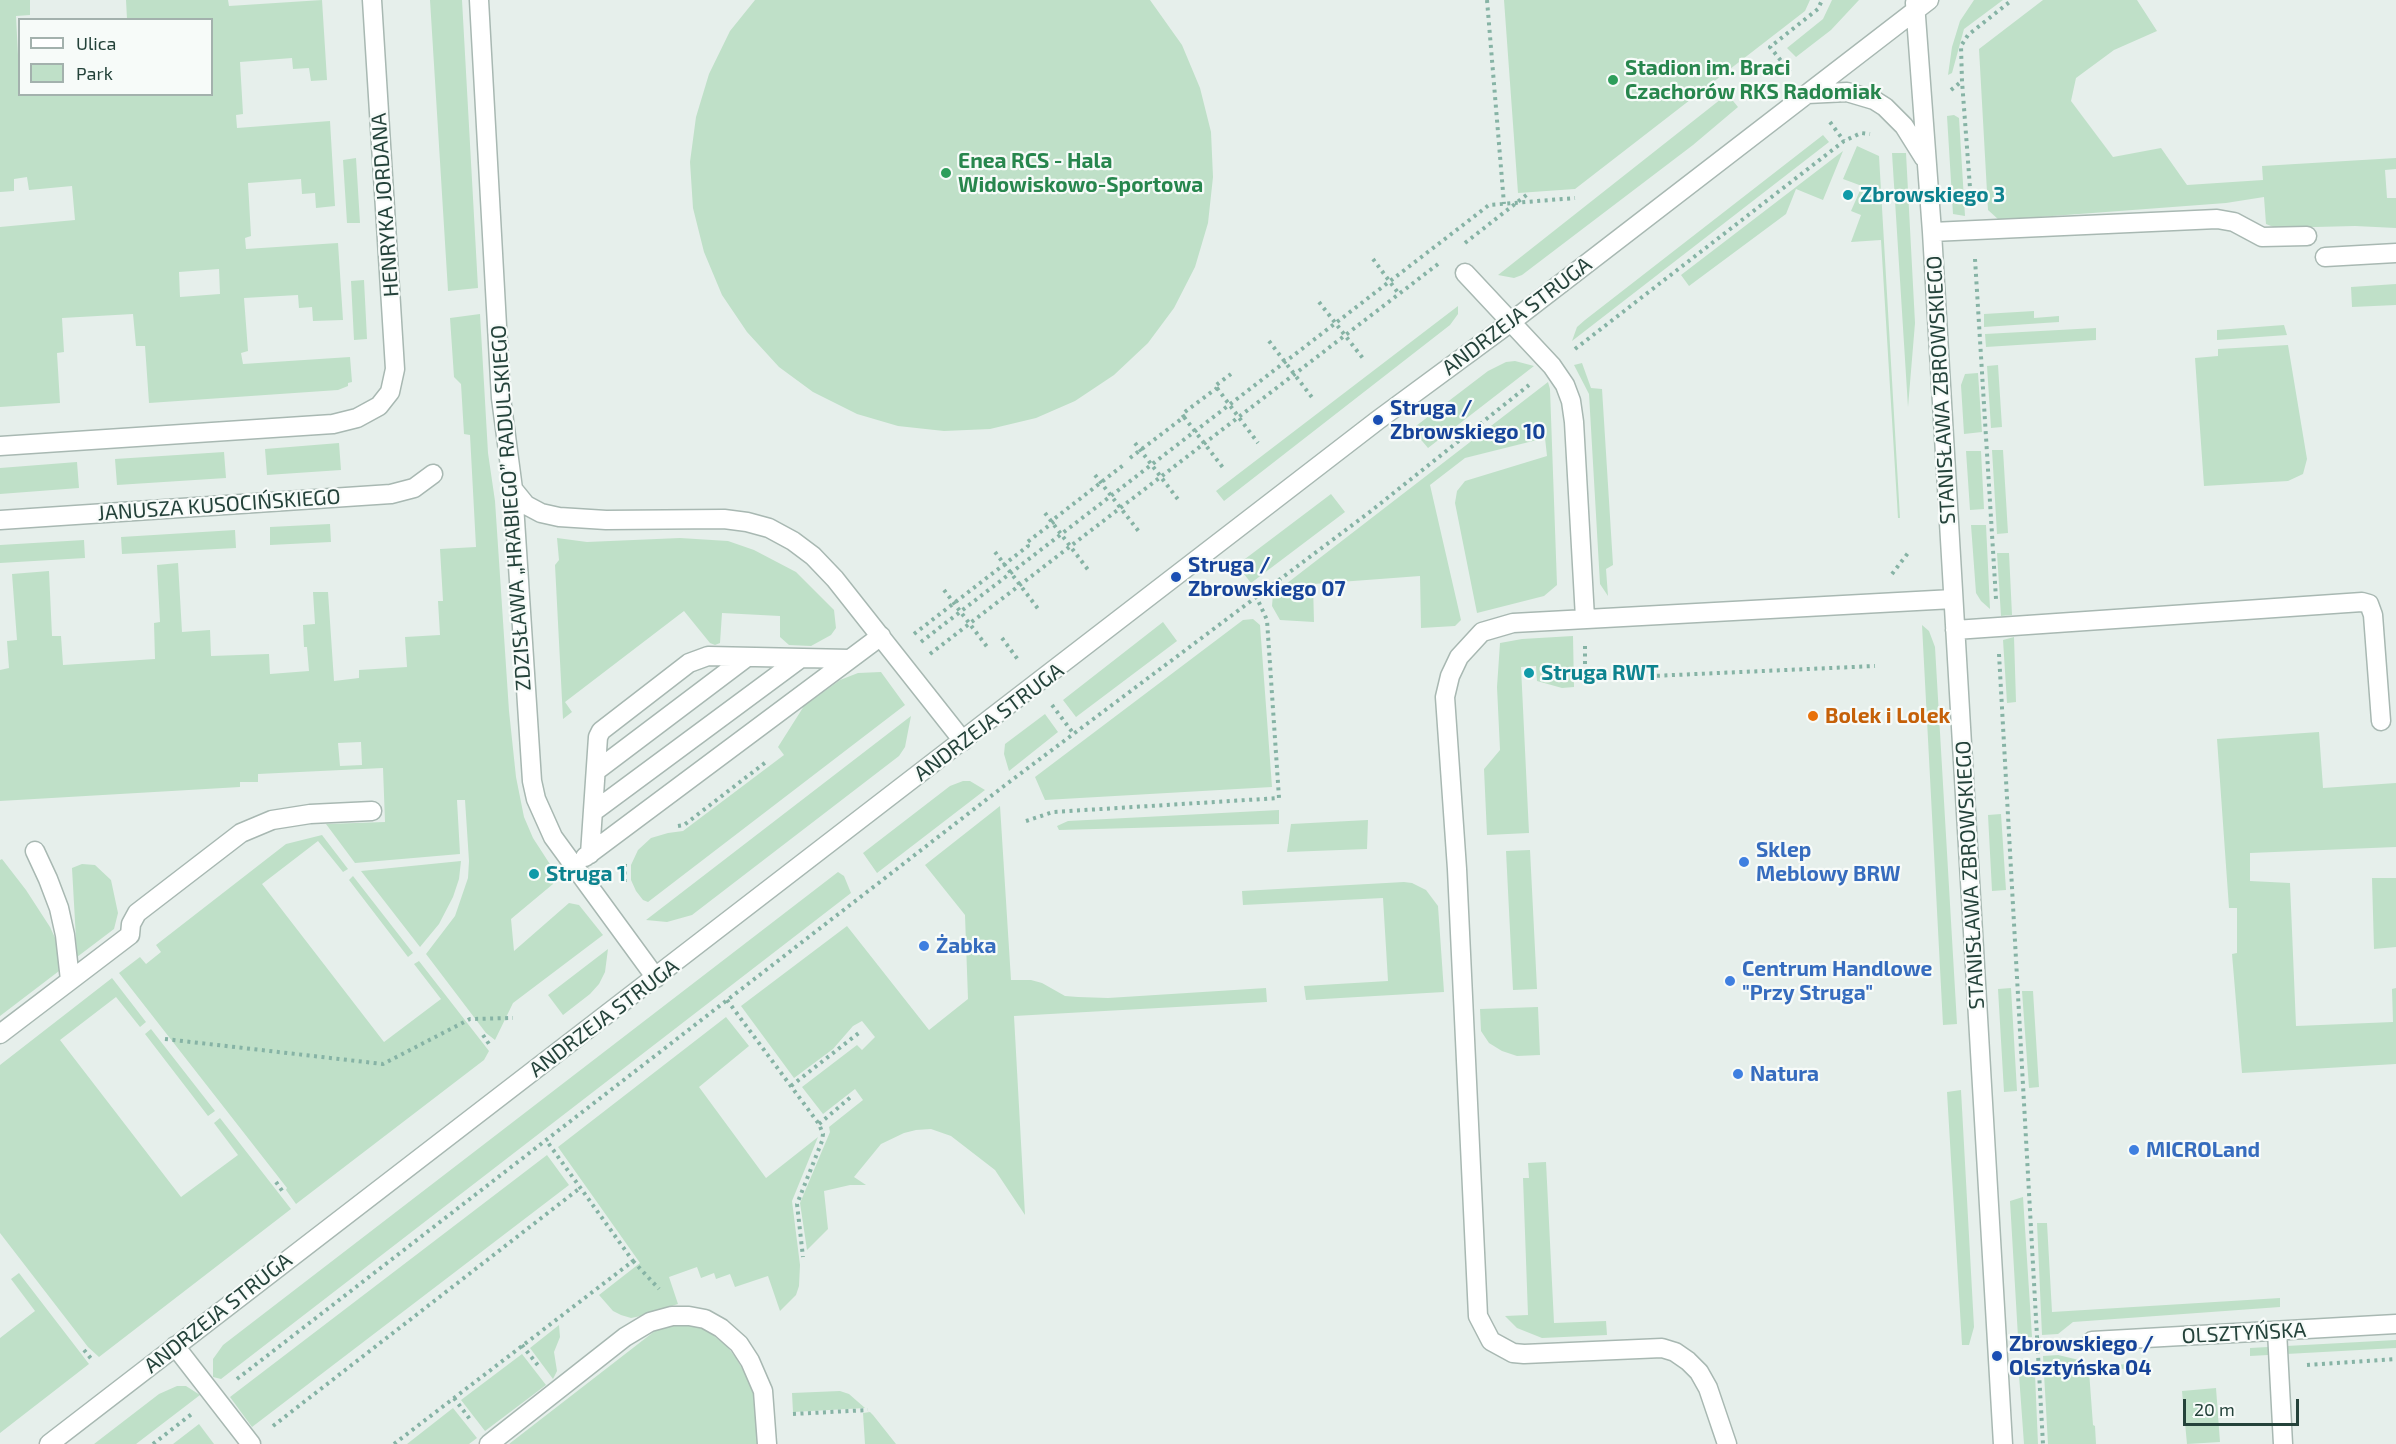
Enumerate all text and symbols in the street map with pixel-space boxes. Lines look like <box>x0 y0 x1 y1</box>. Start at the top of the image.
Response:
legend <box>18 18 213 96</box>
text: Ulica <box>76 32 116 54</box>
place label: Stadion im. Braci Czachorów RKS Radomiak <box>1625 55 1882 105</box>
text: Park <box>76 62 113 84</box>
marker: Stadion im. Braci Czachorów RKS Radomiak <box>1606 73 1620 87</box>
street label: HENRYKA JORDANA <box>366 112 404 298</box>
place label: Enea RCS - Hala Widowiskowo-Sportowa <box>958 148 1203 198</box>
marker: Enea RCS - Hala Widowiskowo-Sportowa <box>939 166 953 180</box>
place label: Zbrowskiego 3 <box>1860 182 2005 208</box>
marker: Zbrowskiego 3 <box>1841 188 1855 202</box>
street label: ANDRZEJA STRUGA <box>1437 252 1597 380</box>
street label: STANISŁAWA ZBROWSKIEGO <box>1921 255 1961 525</box>
street label: ZDZISŁAWA „HRABIEGO” RADULSKIEGO <box>486 324 536 692</box>
place label: Struga / Zbrowskiego 10 <box>1390 395 1546 445</box>
marker: Struga / Zbrowskiego 10 <box>1371 413 1385 427</box>
street label: JANUSZA KUSOCIŃSKIEGO <box>97 484 341 526</box>
place label: Struga / Zbrowskiego 07 <box>1188 552 1346 602</box>
marker: Struga / Zbrowskiego 07 <box>1169 570 1183 584</box>
street label: ANDRZEJA STRUGA <box>909 658 1069 786</box>
place label: Struga RWT <box>1541 660 1659 686</box>
marker: Struga RWT <box>1522 666 1536 680</box>
place label: Bolek i Lolek <box>1825 703 1950 729</box>
marker: Bolek i Lolek <box>1806 709 1820 723</box>
street label: STANISŁAWA ZBROWSKIEGO <box>1950 740 1990 1010</box>
place label: Sklep Meblowy BRW <box>1756 837 1900 887</box>
marker: Sklep Meblowy BRW <box>1737 855 1751 869</box>
place label: Struga 1 <box>546 861 626 887</box>
marker: Struga 1 <box>527 867 541 881</box>
place label: Żabka <box>936 933 996 959</box>
marker: Żabka <box>917 939 931 953</box>
street label: ANDRZEJA STRUGA <box>524 954 684 1082</box>
place label: Centrum Handlowe "Przy Struga" <box>1742 956 1932 1006</box>
marker: Centrum Handlowe "Przy Struga" <box>1723 974 1737 988</box>
place label: Natura <box>1750 1061 1819 1087</box>
marker: Natura <box>1731 1067 1745 1081</box>
place label: MICROLand <box>2146 1137 2260 1163</box>
marker: MICROLand <box>2127 1143 2141 1157</box>
street label: ANDRZEJA STRUGA <box>139 1248 297 1378</box>
street label: OLSZTYŃSKA <box>2181 1317 2307 1349</box>
place label: Zbrowskiego / Olsztyńska 04 <box>2009 1331 2154 1381</box>
marker: Zbrowskiego / Olsztyńska 04 <box>1990 1349 2004 1363</box>
scale bar <box>2186 1387 2302 1425</box>
text: 20 m <box>2194 1398 2235 1420</box>

